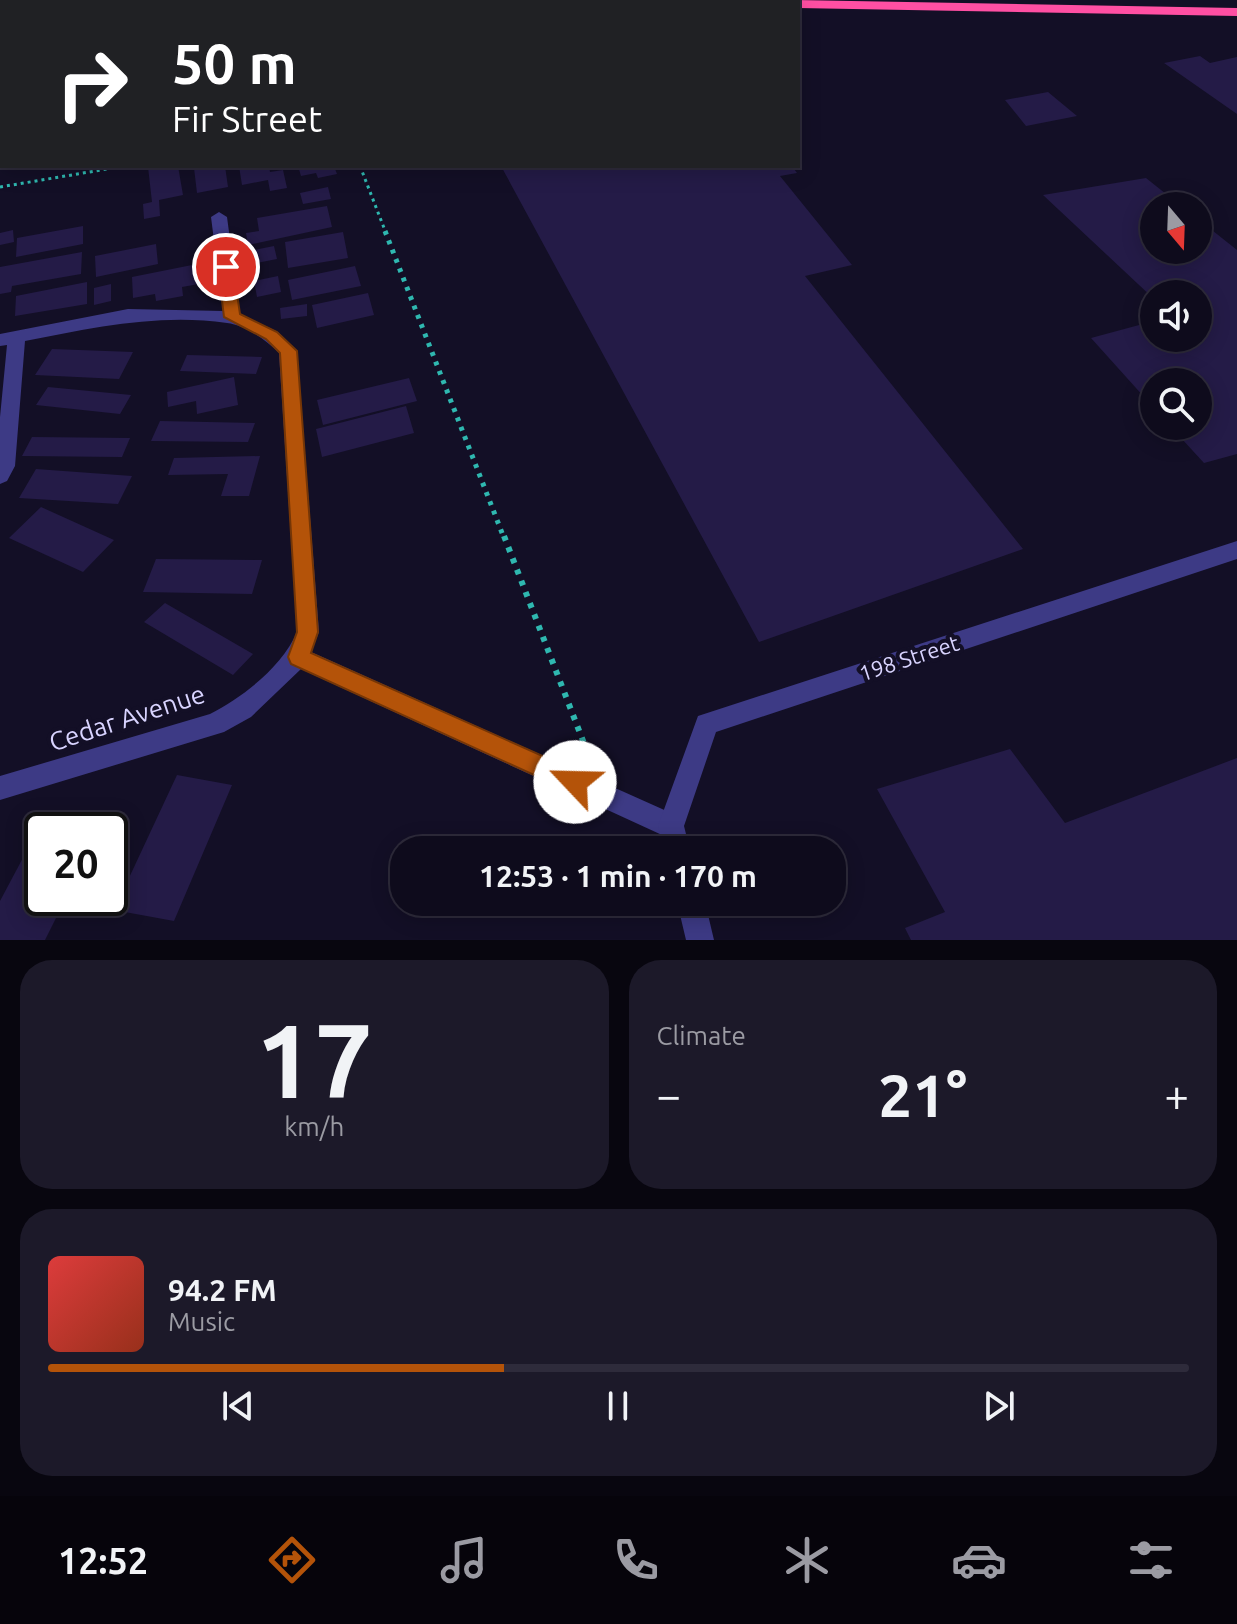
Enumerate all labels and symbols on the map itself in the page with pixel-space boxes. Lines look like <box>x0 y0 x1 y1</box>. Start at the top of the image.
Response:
north arrow <box>1140 192 1212 264</box>
pin <box>192 233 260 301</box>
street label: 198 Street <box>856 630 962 685</box>
street label: Cedar Avenue <box>45 679 208 756</box>
position arrow <box>533 740 617 824</box>
speed limit sign: 20 <box>24 812 128 916</box>

